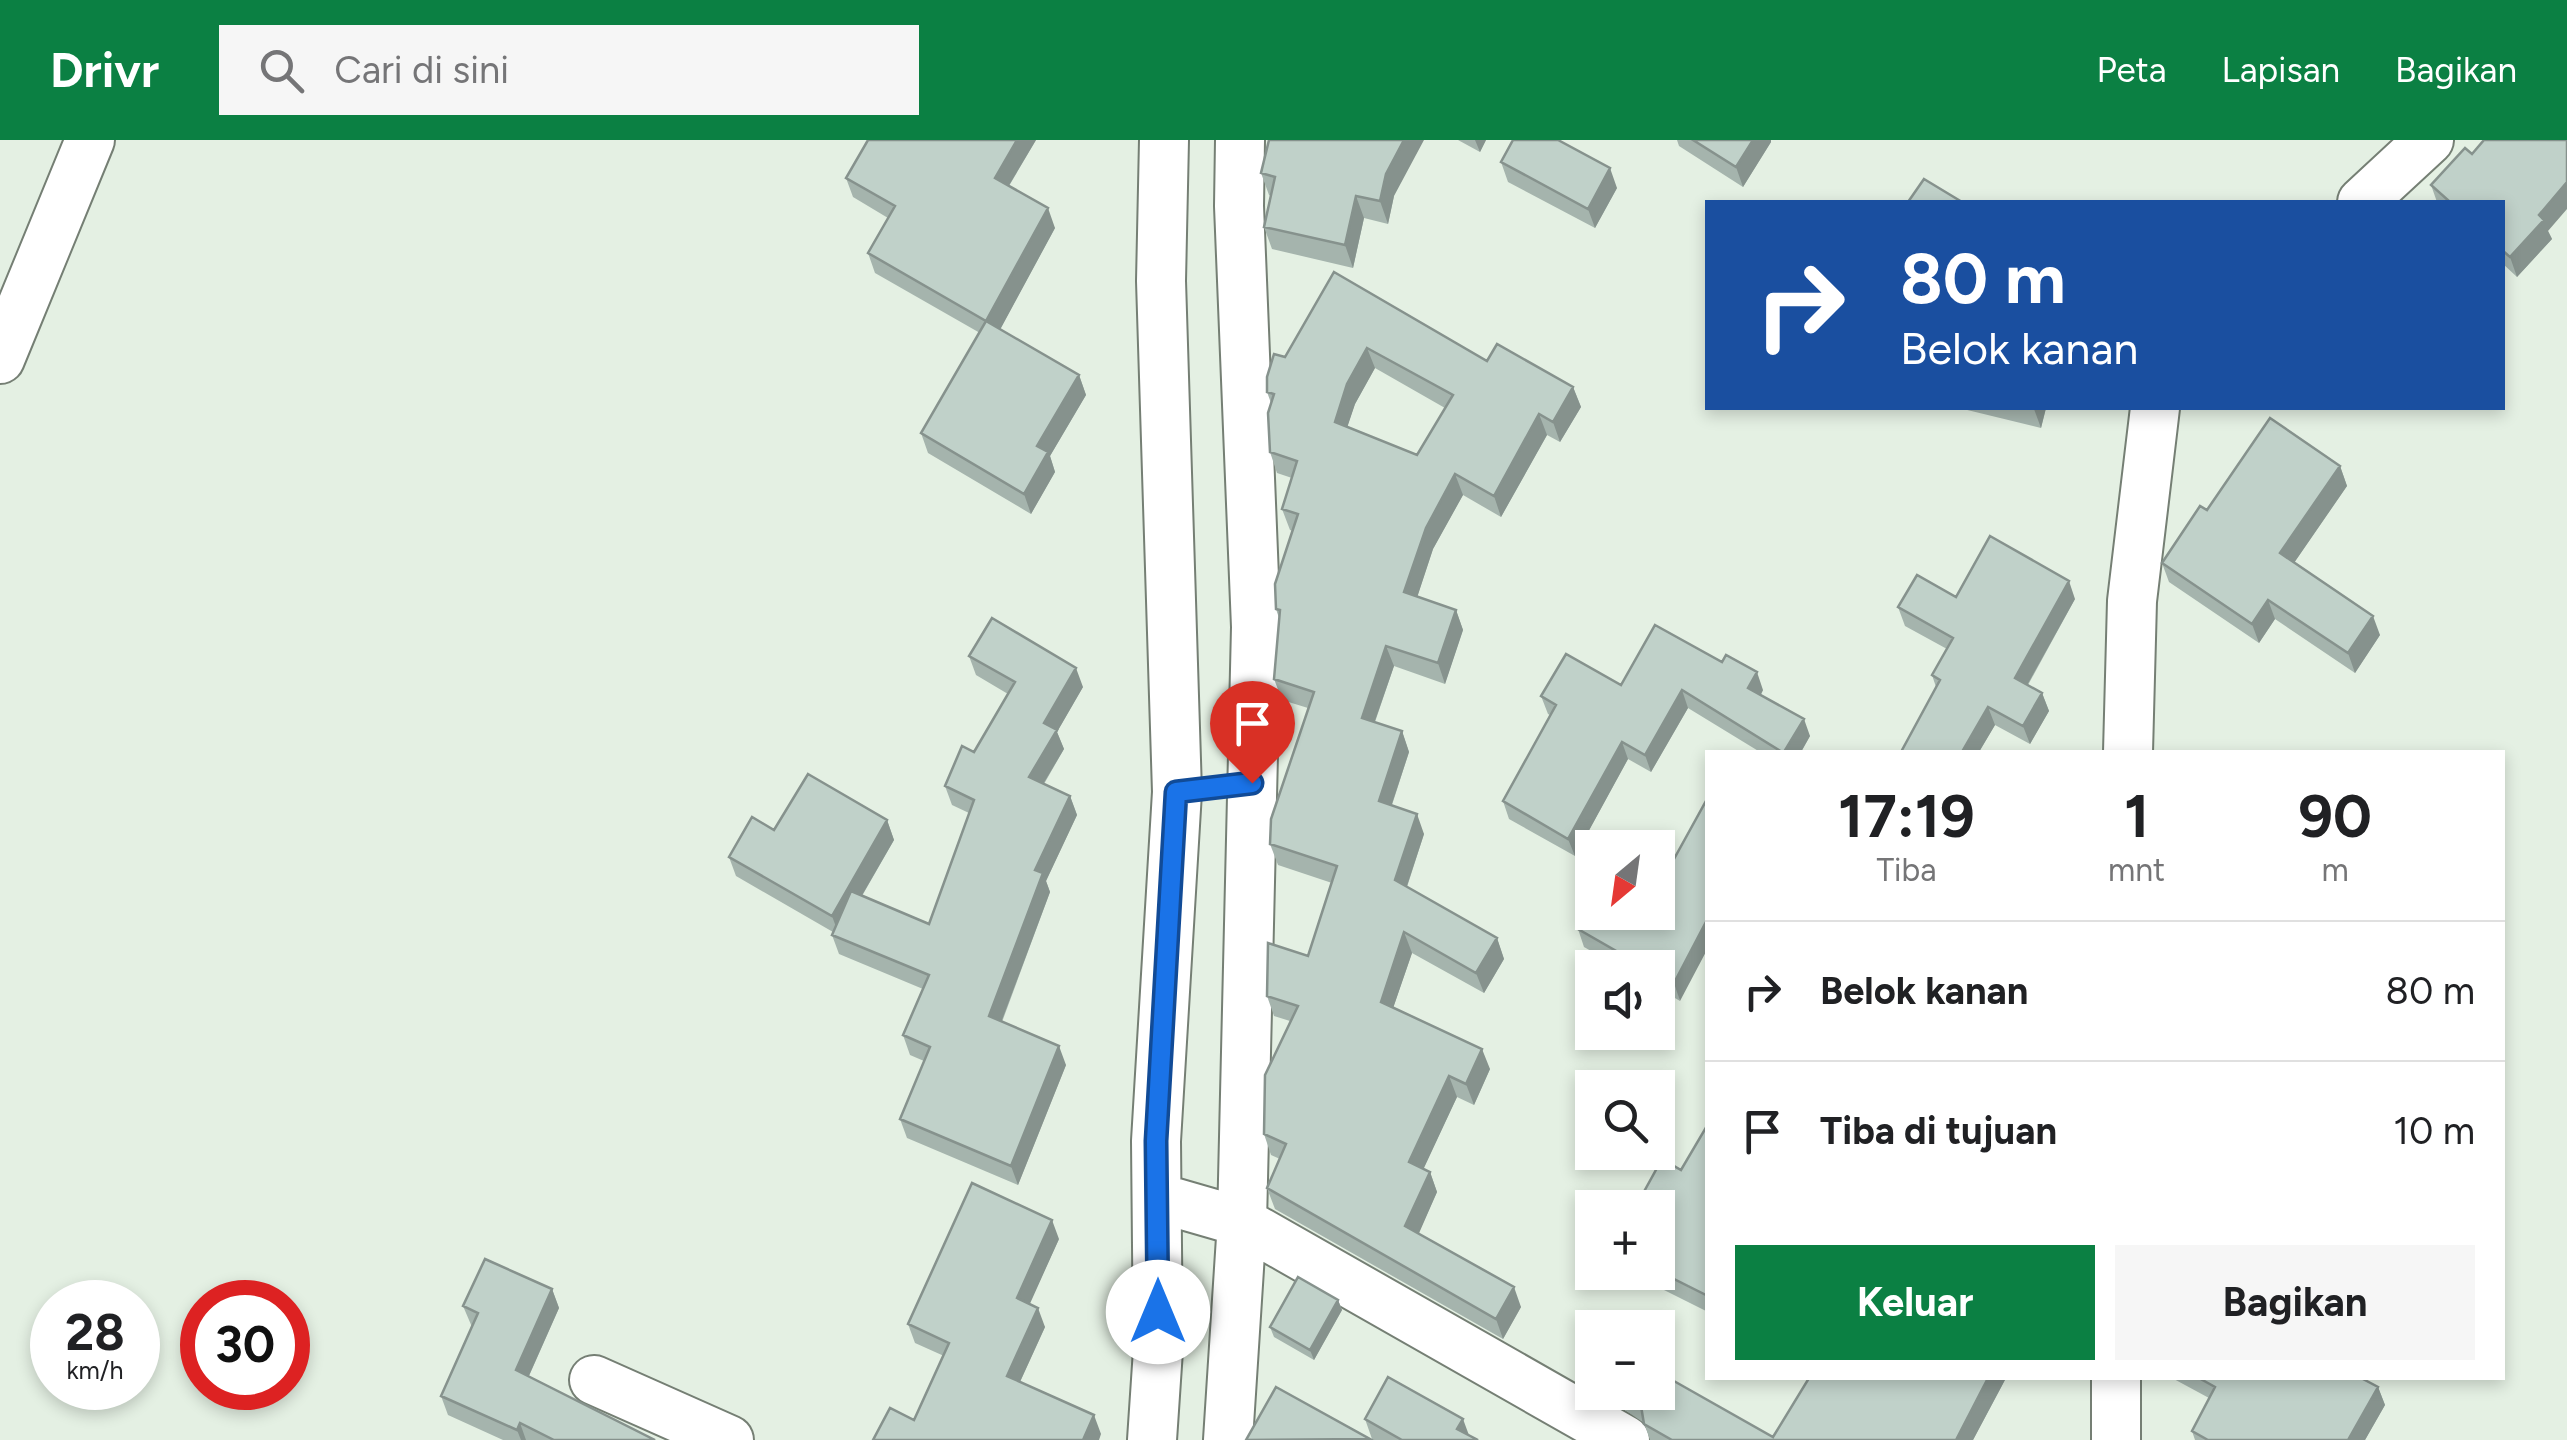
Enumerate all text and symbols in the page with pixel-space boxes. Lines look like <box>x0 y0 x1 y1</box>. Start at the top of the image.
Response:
search box <box>219 25 919 115</box>
text: Drivr <box>50 41 159 99</box>
icon: search <box>254 43 309 98</box>
text: Cari di sini <box>334 47 509 93</box>
text: Peta <box>2097 49 2167 91</box>
text: Lapisan <box>2222 49 2340 91</box>
text: Bagikan <box>2395 49 2517 91</box>
text: 80 m <box>1900 236 2066 321</box>
icon: right <box>1735 240 1865 370</box>
text: Belok kanan <box>1900 321 2138 375</box>
pin <box>1210 681 1295 784</box>
icon: arrive <box>1225 696 1280 751</box>
text: 17:19 <box>1838 780 1975 852</box>
text: 1 <box>2124 780 2149 852</box>
text: 90 <box>2298 780 2372 852</box>
north arrow <box>1575 830 1675 930</box>
map controls <box>1575 830 1675 1410</box>
text: Tiba <box>1876 851 1937 889</box>
text: mnt <box>2108 851 2165 889</box>
text: m <box>2321 851 2349 889</box>
button: sound <box>1575 950 1675 1050</box>
icon: right <box>1735 964 1790 1019</box>
text: Belok kanan <box>1820 968 2028 1014</box>
text: 80 m <box>2386 968 2475 1014</box>
button: search <box>1575 1070 1675 1170</box>
icon: arrive <box>1735 1104 1790 1159</box>
text: Tiba di tujuan <box>1820 1108 2057 1154</box>
text: 10 m <box>2393 1108 2475 1154</box>
button: + <box>1575 1190 1675 1290</box>
button: Keluar <box>1735 1245 2095 1360</box>
button: Bagikan <box>2115 1245 2475 1360</box>
position arrow <box>1106 1260 1210 1364</box>
speed limit sign: 30 <box>180 1280 310 1410</box>
text: 28 <box>65 1302 125 1363</box>
button: − <box>1575 1310 1675 1410</box>
text: km/h <box>66 1355 124 1385</box>

